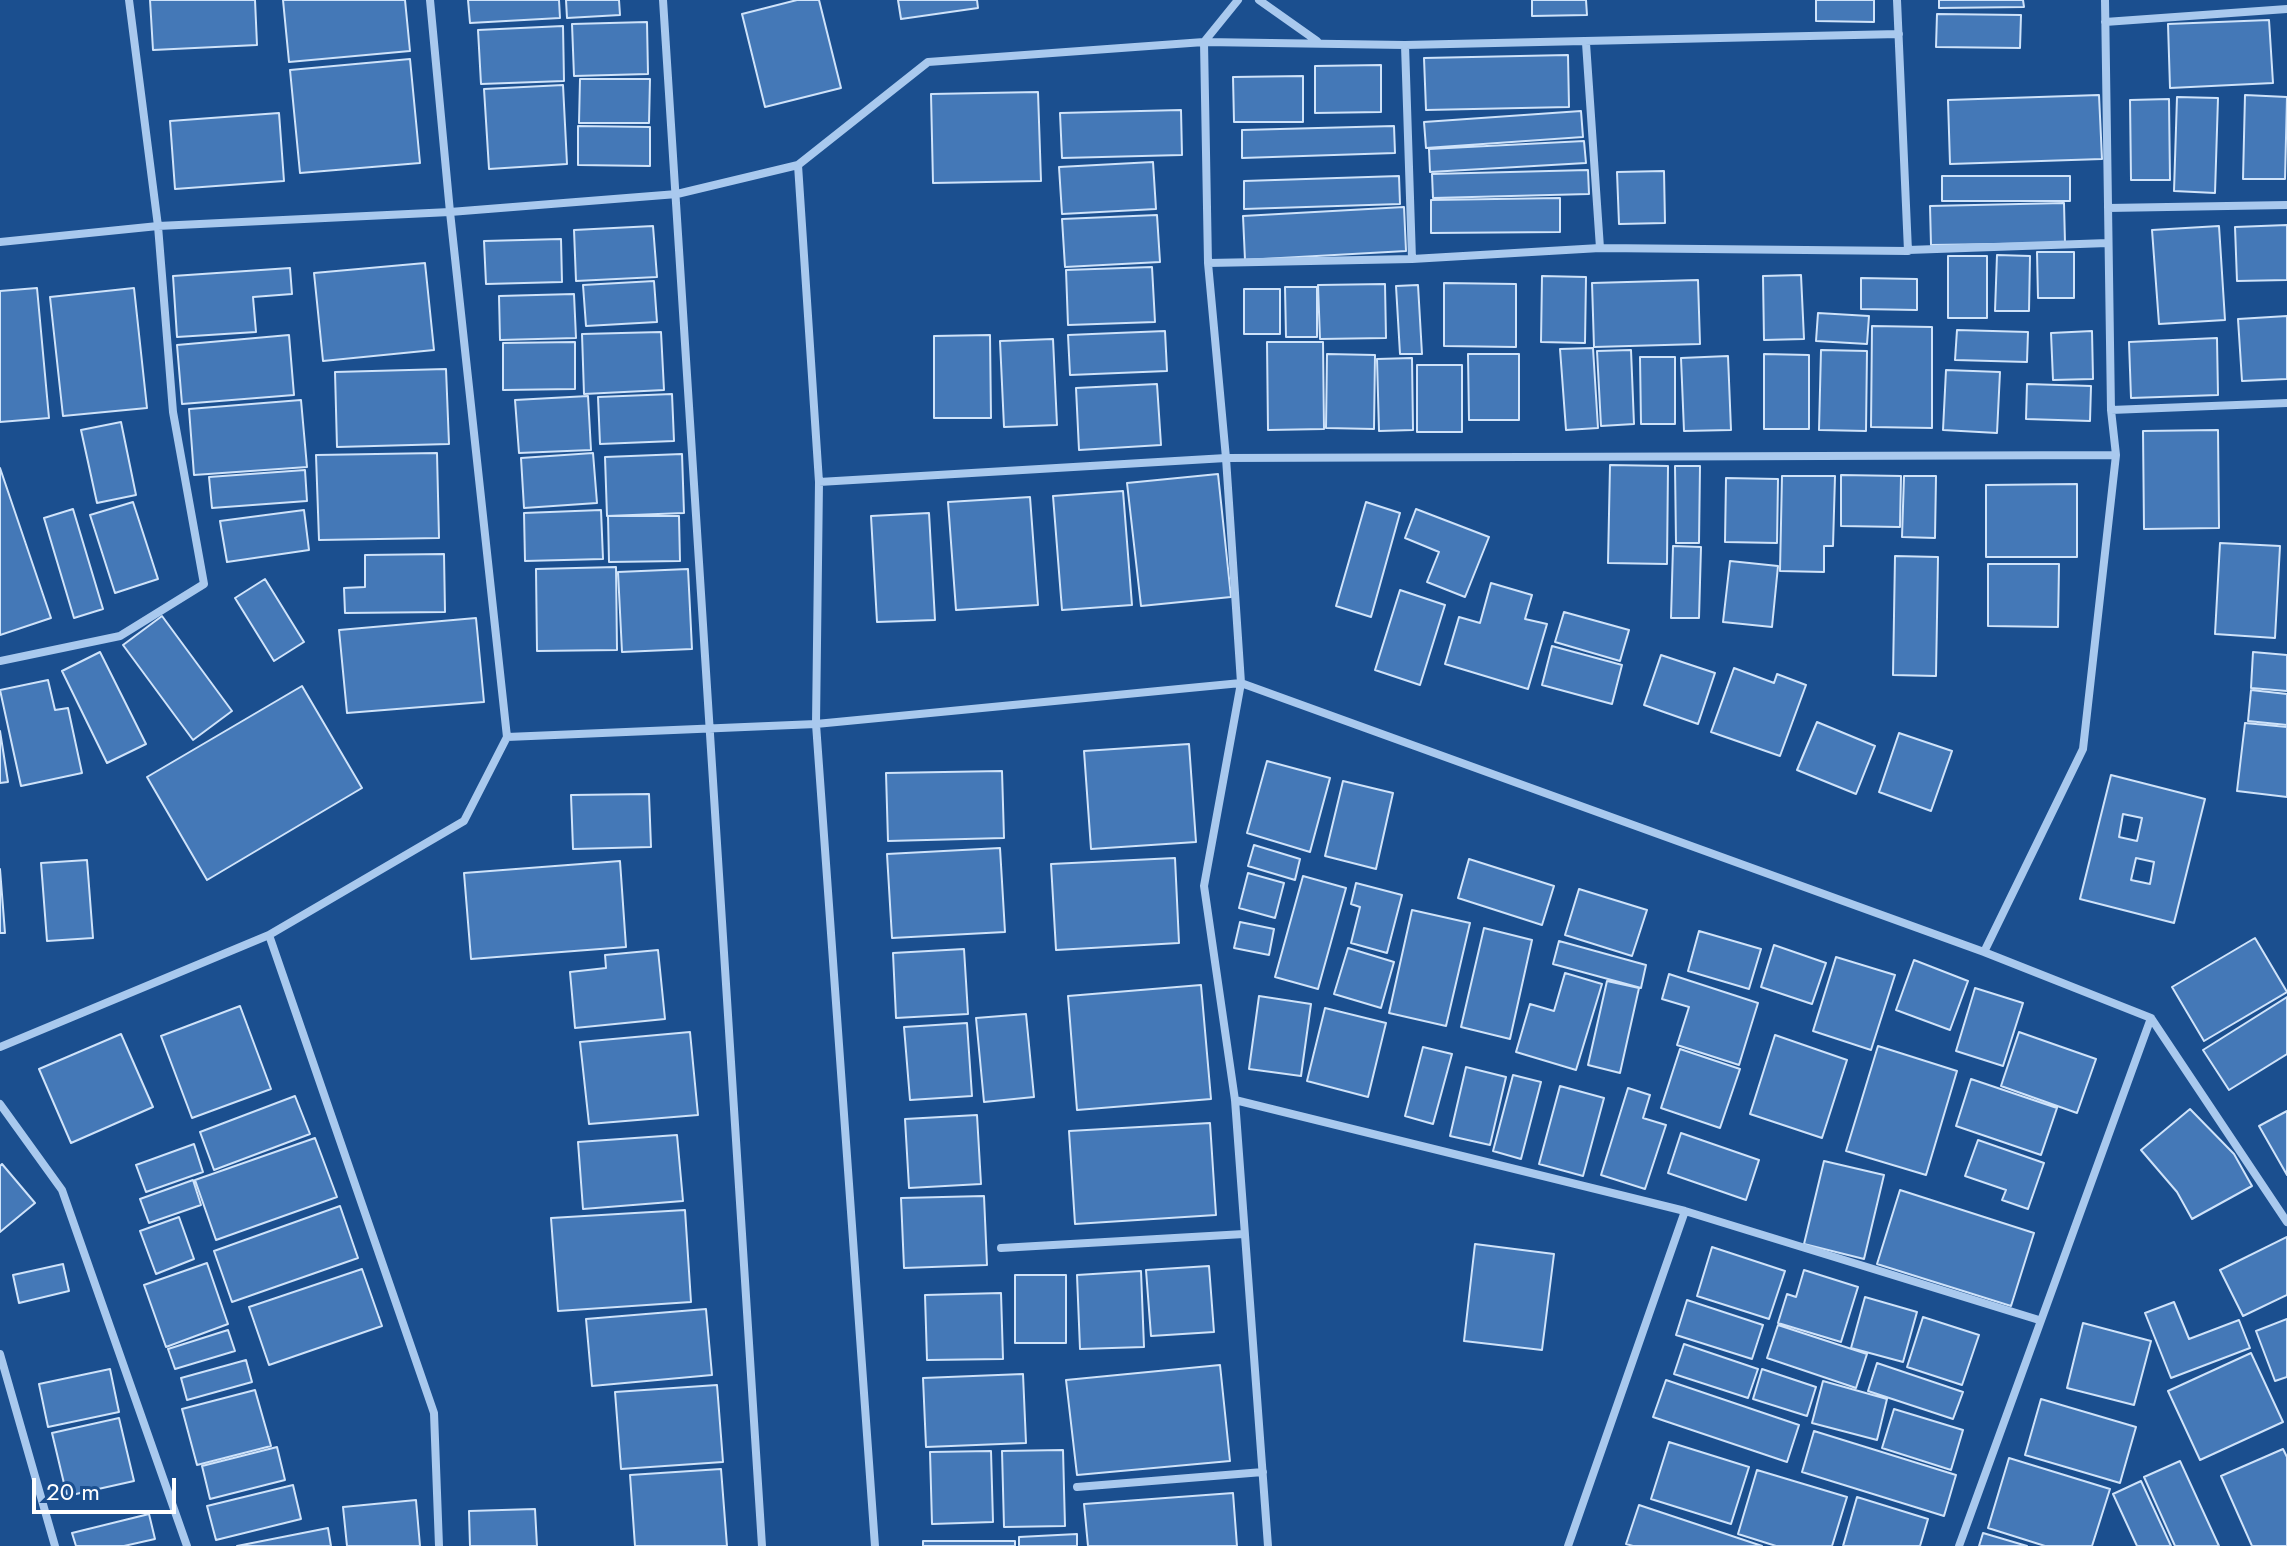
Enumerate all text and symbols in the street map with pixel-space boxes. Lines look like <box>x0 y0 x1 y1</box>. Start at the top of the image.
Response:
scale bar <box>36 1462 180 1512</box>
text: 20 m <box>46 1474 100 1509</box>

